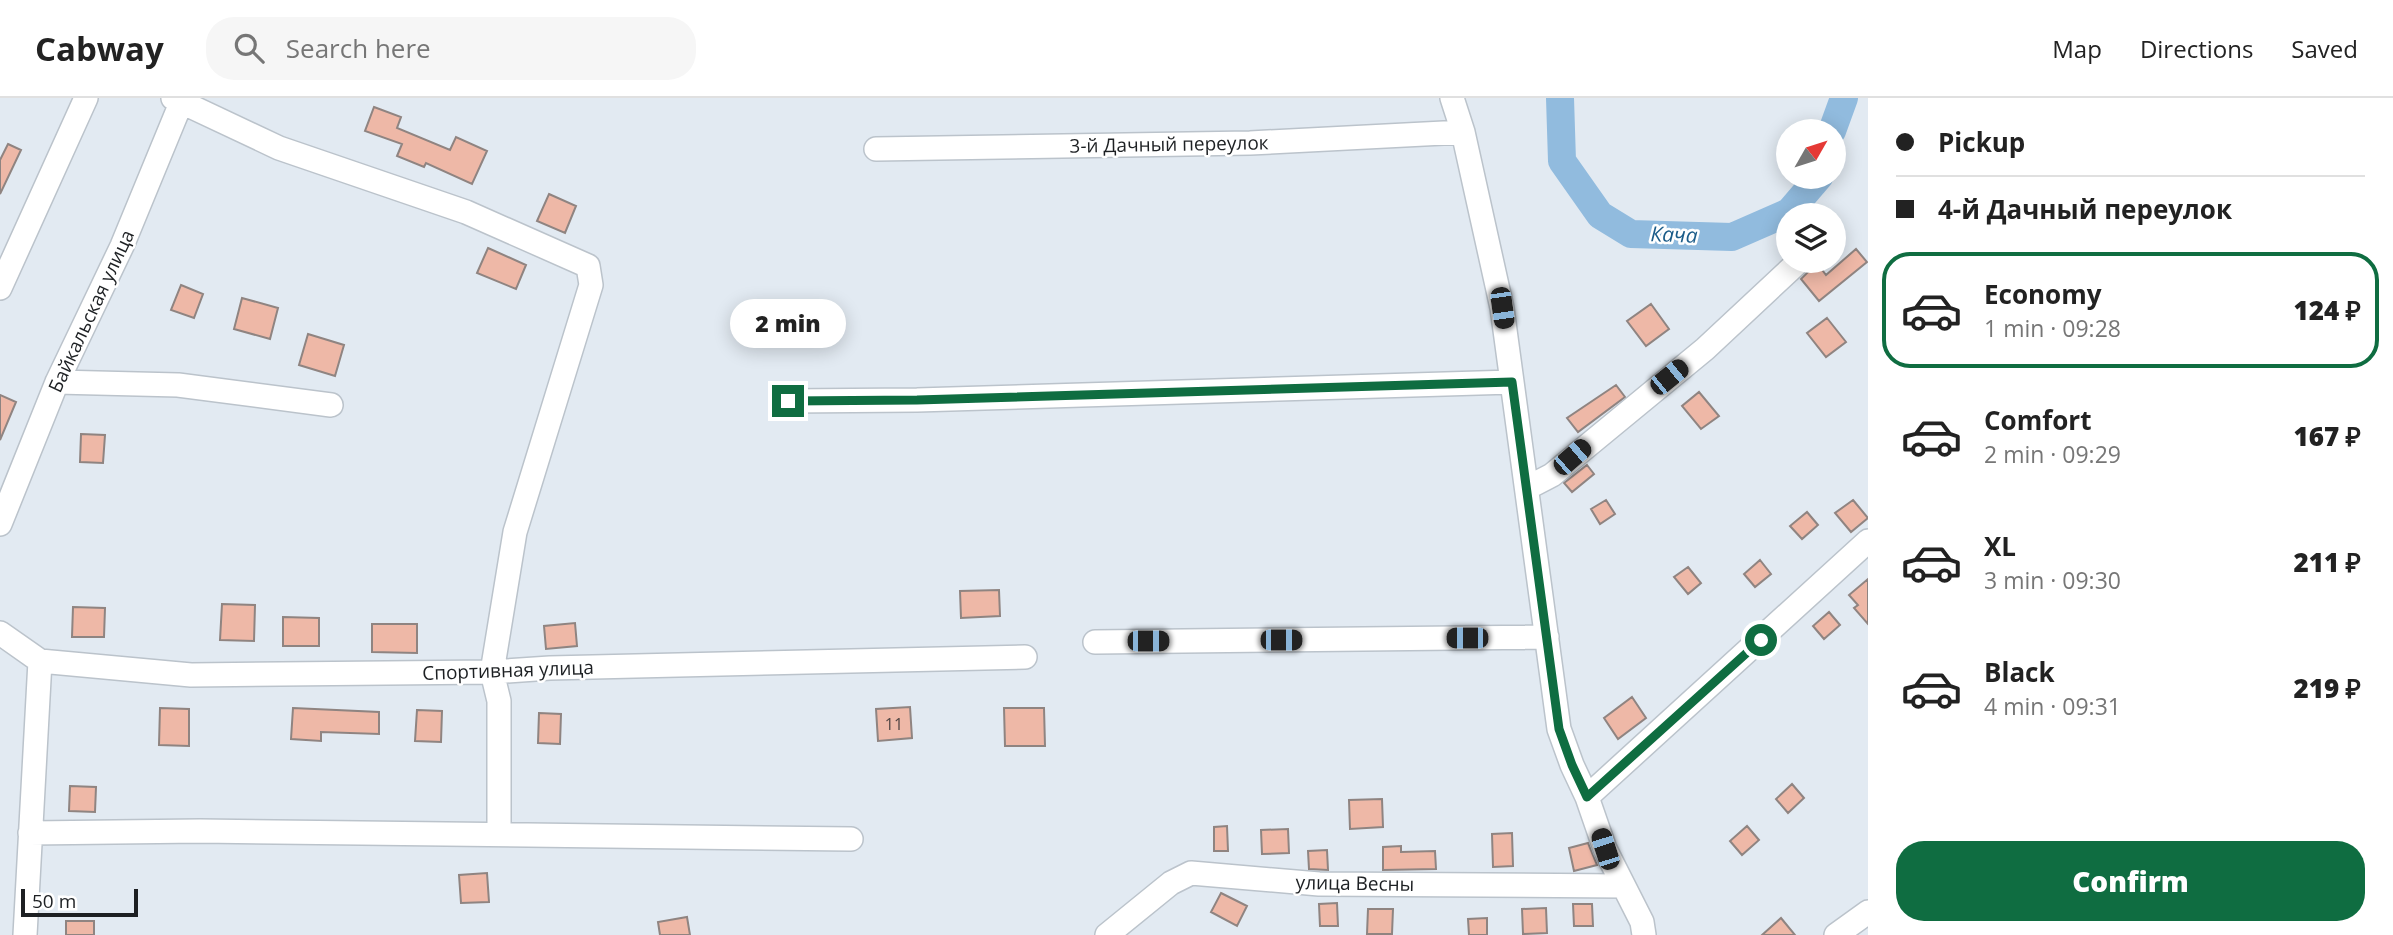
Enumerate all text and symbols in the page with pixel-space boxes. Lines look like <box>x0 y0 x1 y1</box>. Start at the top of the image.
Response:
search box <box>206 17 696 80</box>
text: Cabway <box>35 26 164 71</box>
icon: search <box>230 29 268 67</box>
text: Search here <box>286 30 431 66</box>
text: Map <box>2052 32 2102 65</box>
text: Directions <box>2140 32 2253 65</box>
text: Saved <box>2291 32 2358 65</box>
north arrow <box>1776 119 1846 189</box>
map controls <box>1776 119 1846 273</box>
text: Pickup <box>1938 124 2025 160</box>
street label: 3-й Дачный переулок <box>1069 129 1269 159</box>
text: 4-й Дачный переулок <box>1938 191 2232 227</box>
button: layers <box>1776 203 1846 273</box>
water label: Кача <box>1650 219 1698 249</box>
street label: Байкальская улица <box>42 225 140 397</box>
text: Economy <box>1984 276 2102 312</box>
icon: car <box>1900 279 1963 342</box>
car <box>1489 286 1516 330</box>
text: 124 ₽ <box>2293 292 2361 328</box>
callout: 2 min <box>730 300 846 348</box>
text: 2 min <box>755 307 821 339</box>
text: 1 min · 09:28 <box>1984 312 2121 344</box>
car <box>1647 356 1692 398</box>
route end <box>772 385 804 417</box>
text: Comfort <box>1984 402 2091 438</box>
icon: car <box>1900 405 1963 468</box>
text: 167 ₽ <box>2293 418 2361 454</box>
car <box>1550 435 1595 479</box>
text: 2 min · 09:29 <box>1984 438 2121 470</box>
text: XL <box>1984 528 2016 564</box>
icon: car <box>1900 531 1963 594</box>
text: 211 ₽ <box>2293 544 2361 580</box>
text: 3 min · 09:30 <box>1984 564 2121 596</box>
route start <box>1745 624 1777 656</box>
car <box>1447 628 1489 649</box>
car <box>1261 630 1303 651</box>
car <box>1128 631 1170 652</box>
street label: Спортивная улица <box>422 654 594 686</box>
text: Black <box>1984 654 2055 690</box>
icon: car <box>1900 657 1963 720</box>
text: 219 ₽ <box>2293 670 2361 706</box>
text: 4 min · 09:31 <box>1984 690 2121 722</box>
house number: 11 <box>885 713 903 735</box>
car <box>1589 826 1622 872</box>
button: Confirm <box>1896 841 2365 921</box>
street label: улица Весны <box>1296 869 1414 897</box>
scale bar <box>21 886 138 918</box>
text: 50 m <box>32 888 76 914</box>

